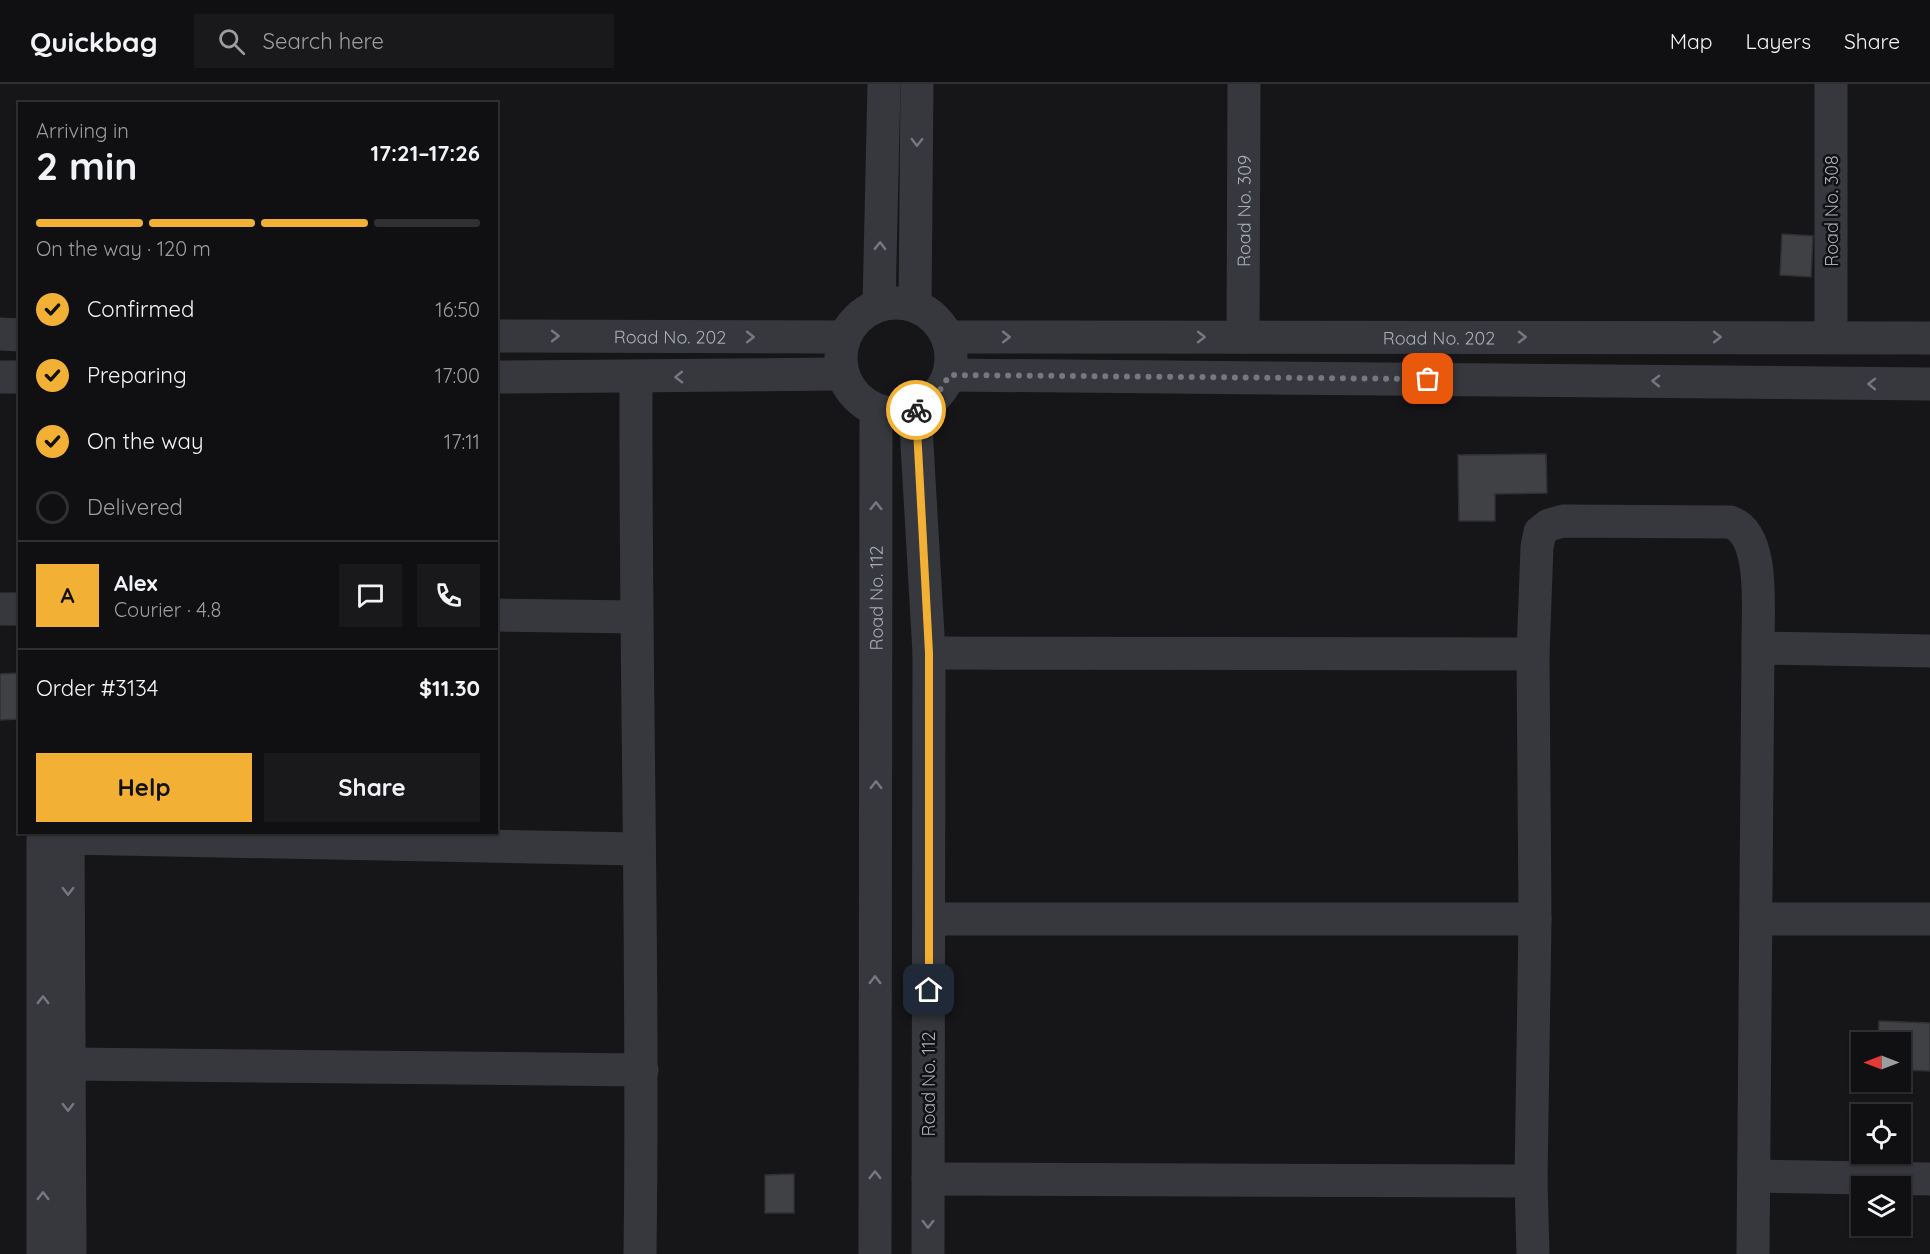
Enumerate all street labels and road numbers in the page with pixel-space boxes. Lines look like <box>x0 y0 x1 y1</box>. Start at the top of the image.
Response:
street label: Road No. 309 <box>1232 155 1255 267</box>
street label: Road No. 308 <box>1820 155 1843 267</box>
street label: Road No. 202 <box>614 325 726 348</box>
street label: Road No. 202 <box>1383 326 1495 349</box>
street label: Road No. 112 <box>864 545 887 651</box>
street label: Road No. 112 <box>917 1031 940 1137</box>

